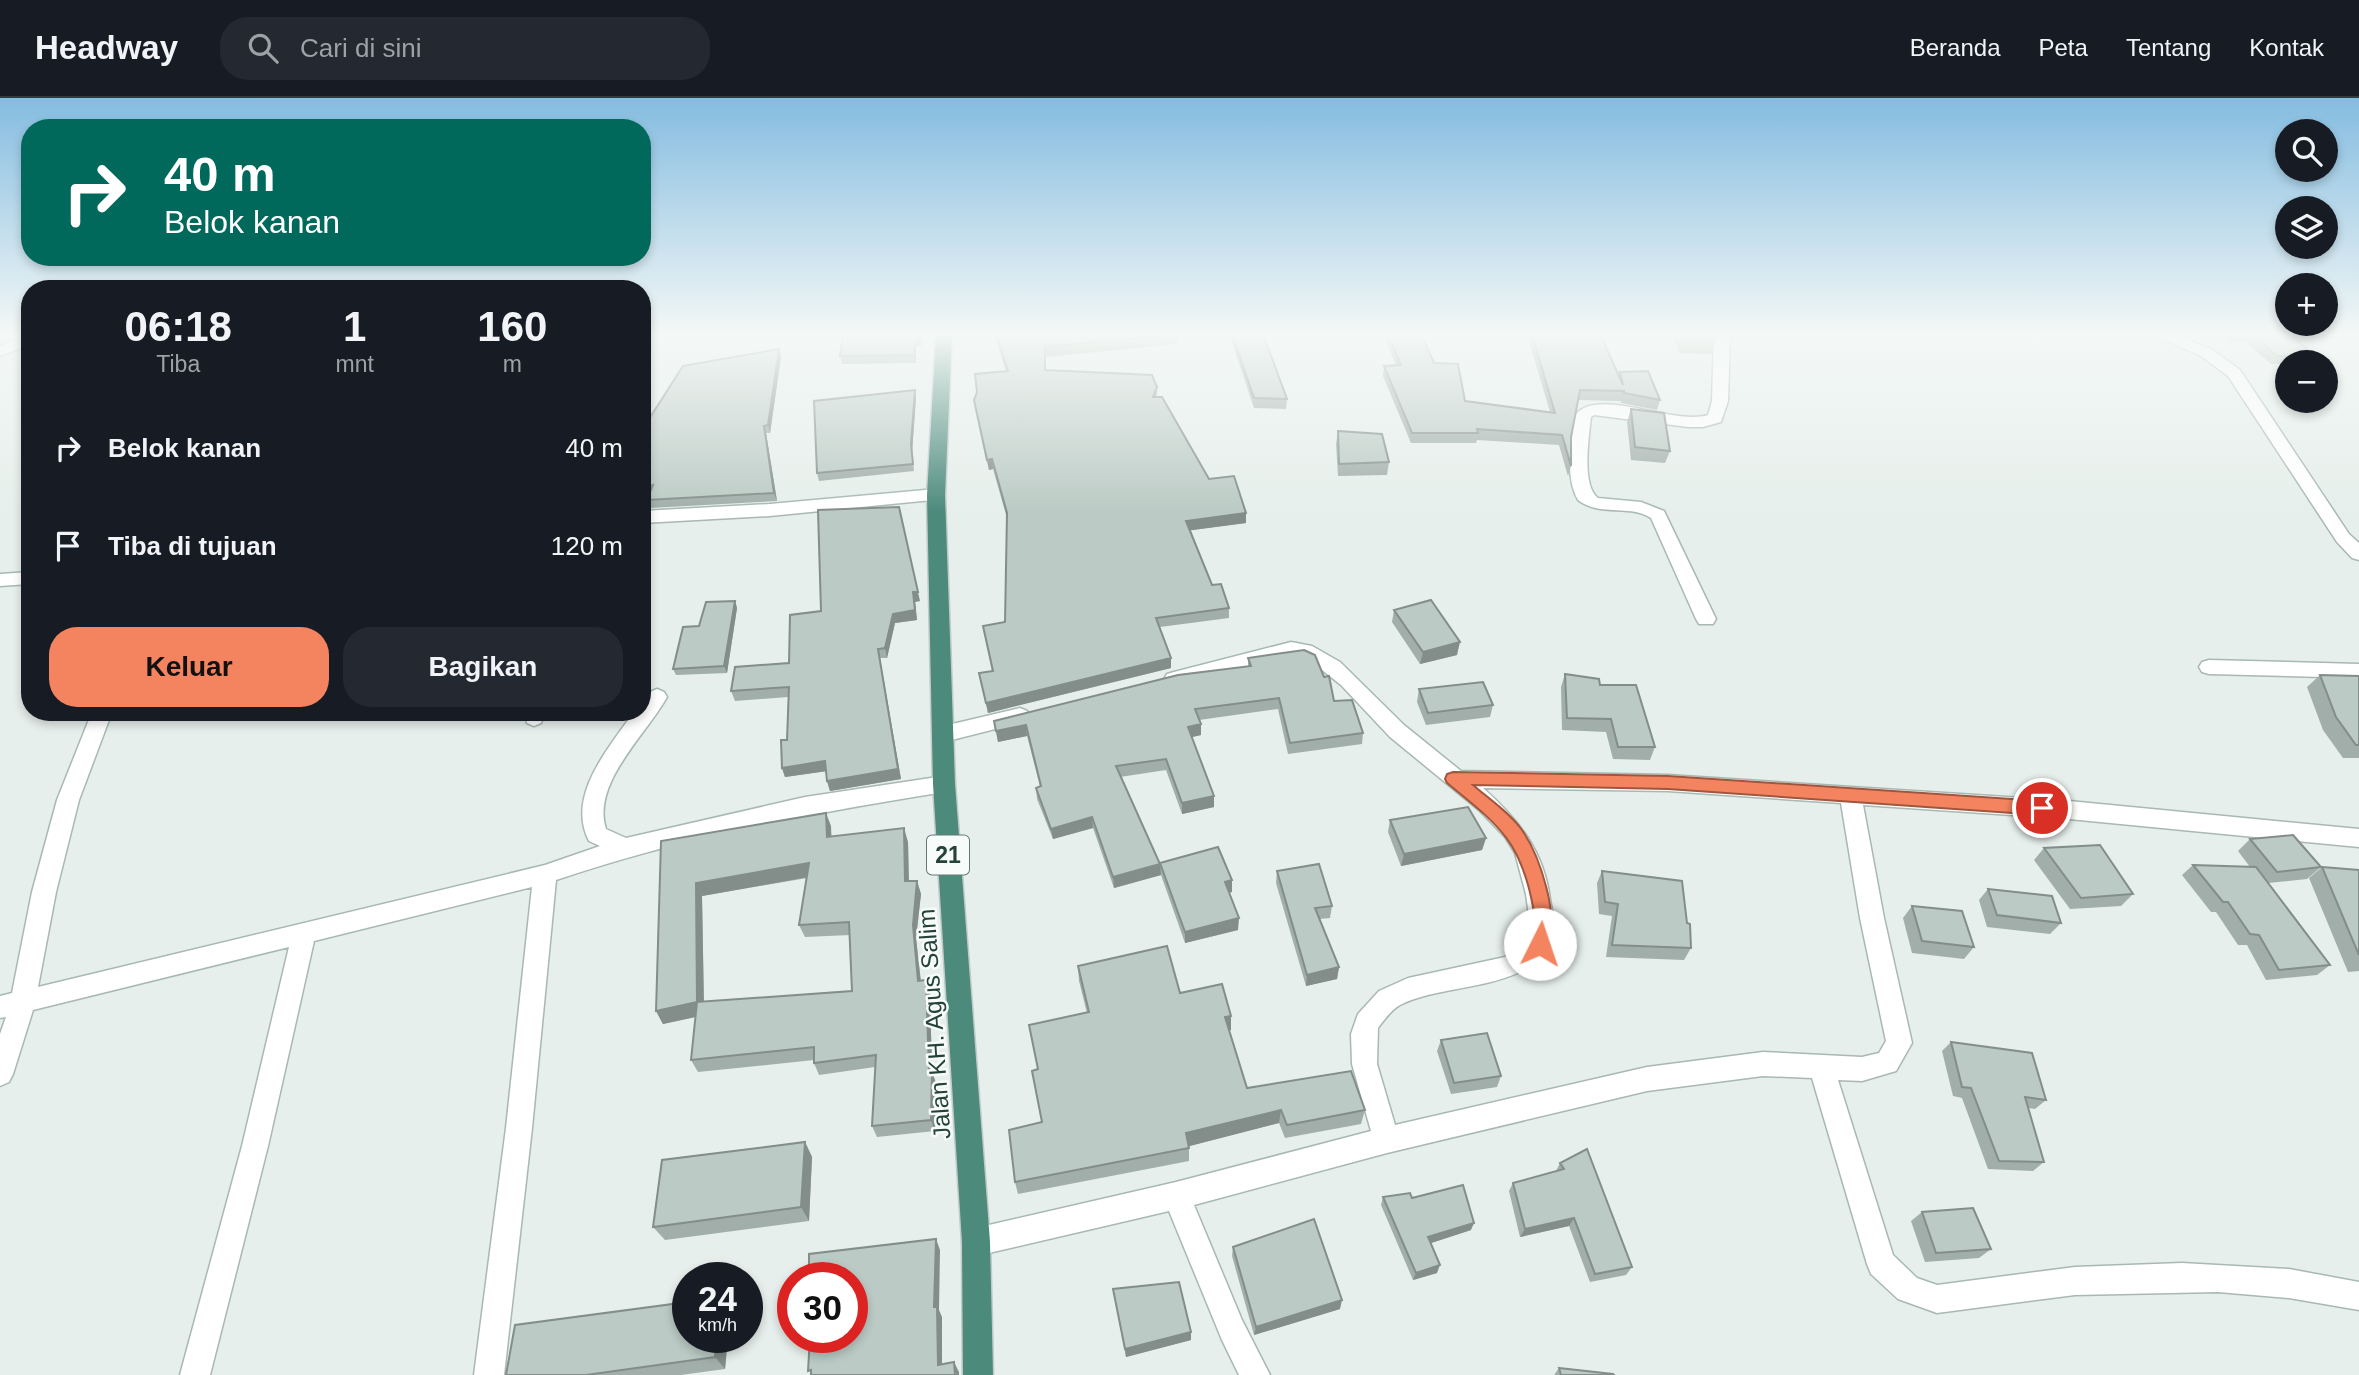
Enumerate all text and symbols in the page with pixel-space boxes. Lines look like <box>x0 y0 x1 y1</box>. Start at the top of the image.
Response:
search box <box>220 17 710 80</box>
text: Headway <box>35 29 178 66</box>
icon: search <box>244 29 282 67</box>
text: Cari di sini <box>300 33 421 63</box>
text: Beranda <box>1910 34 2001 61</box>
text: Peta <box>2039 34 2088 61</box>
text: Tentang <box>2126 34 2211 61</box>
text: Kontak <box>2249 34 2324 61</box>
map controls <box>2275 119 2338 413</box>
button: search <box>2275 119 2338 182</box>
icon: right <box>49 147 140 238</box>
text: 40 m <box>164 147 276 201</box>
button: layers <box>2275 196 2338 259</box>
text: Belok kanan <box>164 204 340 240</box>
button: + <box>2275 273 2338 336</box>
text: 06:18 <box>125 303 232 350</box>
text: 1 <box>343 303 366 350</box>
text: 160 <box>477 303 547 350</box>
button: − <box>2275 350 2338 413</box>
text: Tiba <box>156 351 200 377</box>
text: mnt <box>335 351 374 377</box>
text: m <box>503 351 522 377</box>
icon: right <box>49 429 87 467</box>
text: Belok kanan <box>108 433 261 463</box>
text: 40 m <box>565 433 623 463</box>
icon: arrive <box>49 527 87 565</box>
text: Tiba di tujuan <box>108 531 277 561</box>
text: 120 m <box>551 531 623 561</box>
button: Keluar <box>49 627 329 707</box>
button: Bagikan <box>343 627 623 707</box>
pin <box>2012 778 2072 838</box>
icon: arrive <box>2023 789 2061 827</box>
road number: 21 <box>927 835 969 874</box>
position arrow <box>1503 907 1577 981</box>
street label: Jalan KH. Agus Salim <box>912 908 956 1140</box>
speed limit sign: 30 <box>777 1262 868 1353</box>
text: 24 <box>698 1279 737 1318</box>
text: km/h <box>698 1315 737 1335</box>

